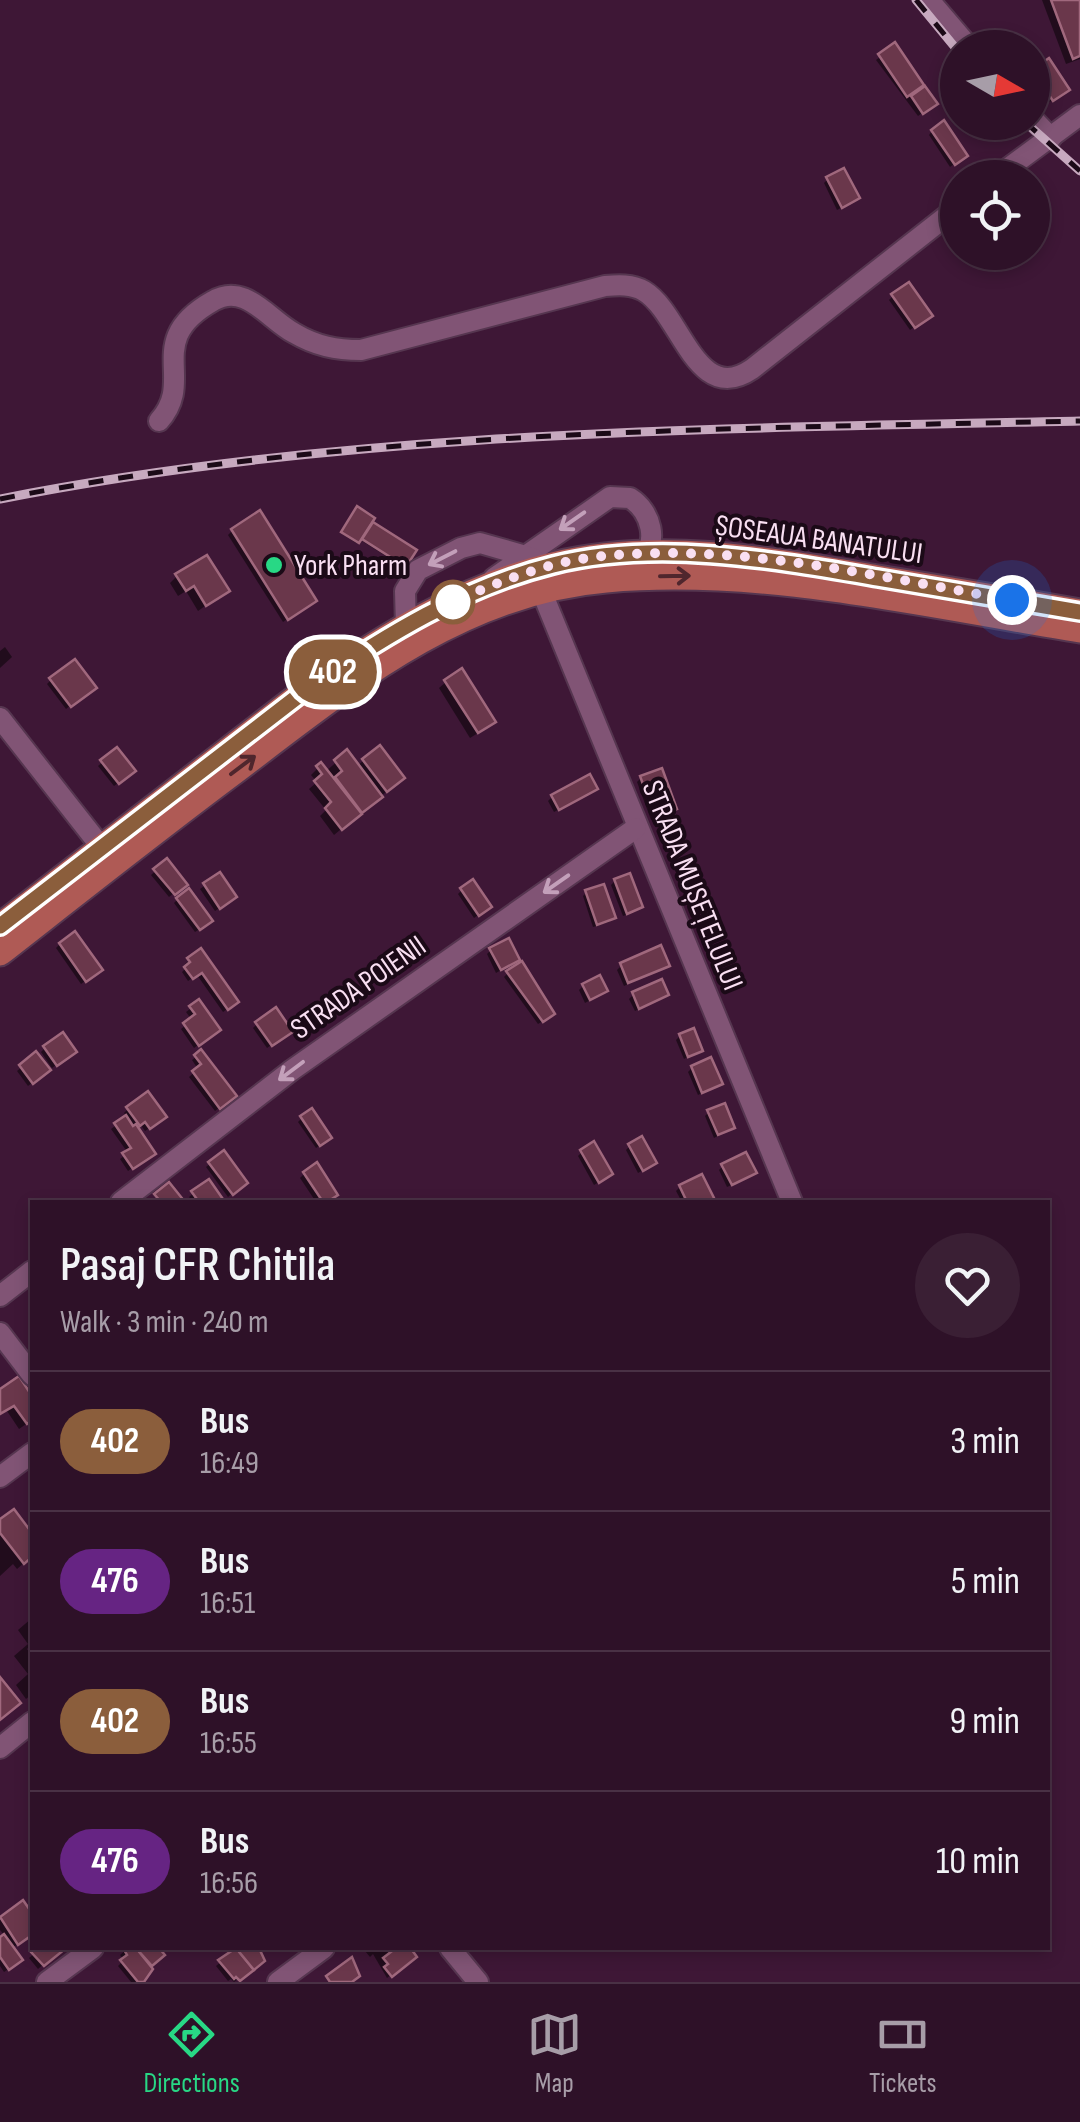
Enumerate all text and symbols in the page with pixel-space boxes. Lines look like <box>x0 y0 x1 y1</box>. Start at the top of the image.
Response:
north arrow <box>940 30 1050 140</box>
map controls <box>940 30 1050 270</box>
button: locate <box>940 160 1050 270</box>
street label: ȘOSEAUA BANATULUI <box>713 508 925 572</box>
one-way arrow <box>559 510 587 531</box>
place label: York Pharm <box>294 548 407 584</box>
one-way arrow <box>427 549 457 568</box>
marker: York Pharm <box>263 554 285 576</box>
one-way arrow <box>659 567 691 586</box>
your location <box>987 575 1037 625</box>
unlabelled marker <box>432 581 474 623</box>
line badge: 402 <box>276 640 390 704</box>
text: 402 <box>309 651 357 694</box>
one-way arrow <box>229 754 256 775</box>
street label: STRADA MUȘEȚELULUI <box>634 775 750 995</box>
one-way arrow <box>543 873 571 894</box>
street label: STRADA POIENII <box>284 928 433 1047</box>
one-way arrow <box>278 1061 305 1082</box>
button: heart <box>915 1233 1020 1338</box>
text: Pasaj CFR Chitila <box>60 1237 335 1294</box>
text: Walk · 3 min · 240 m <box>60 1303 269 1342</box>
text: Bus <box>200 1399 249 1444</box>
text: 3 min <box>950 1419 1020 1464</box>
text: 402 <box>91 1420 139 1463</box>
text: 16:49 <box>200 1444 259 1483</box>
text: Bus <box>200 1539 249 1584</box>
text: 5 min <box>951 1559 1020 1604</box>
text: 476 <box>91 1560 139 1603</box>
text: 16:51 <box>200 1584 255 1623</box>
text: Bus <box>200 1679 249 1724</box>
text: 9 min <box>949 1699 1020 1744</box>
text: 402 <box>91 1700 139 1743</box>
text: 16:55 <box>200 1724 257 1763</box>
text: Bus <box>200 1819 249 1864</box>
text: 10 min <box>936 1839 1020 1884</box>
text: 476 <box>91 1840 139 1883</box>
text: 16:56 <box>200 1864 258 1903</box>
tab: Directions <box>144 2007 240 2100</box>
tab: Map <box>527 2007 582 2100</box>
tab: Tickets <box>869 2007 936 2100</box>

